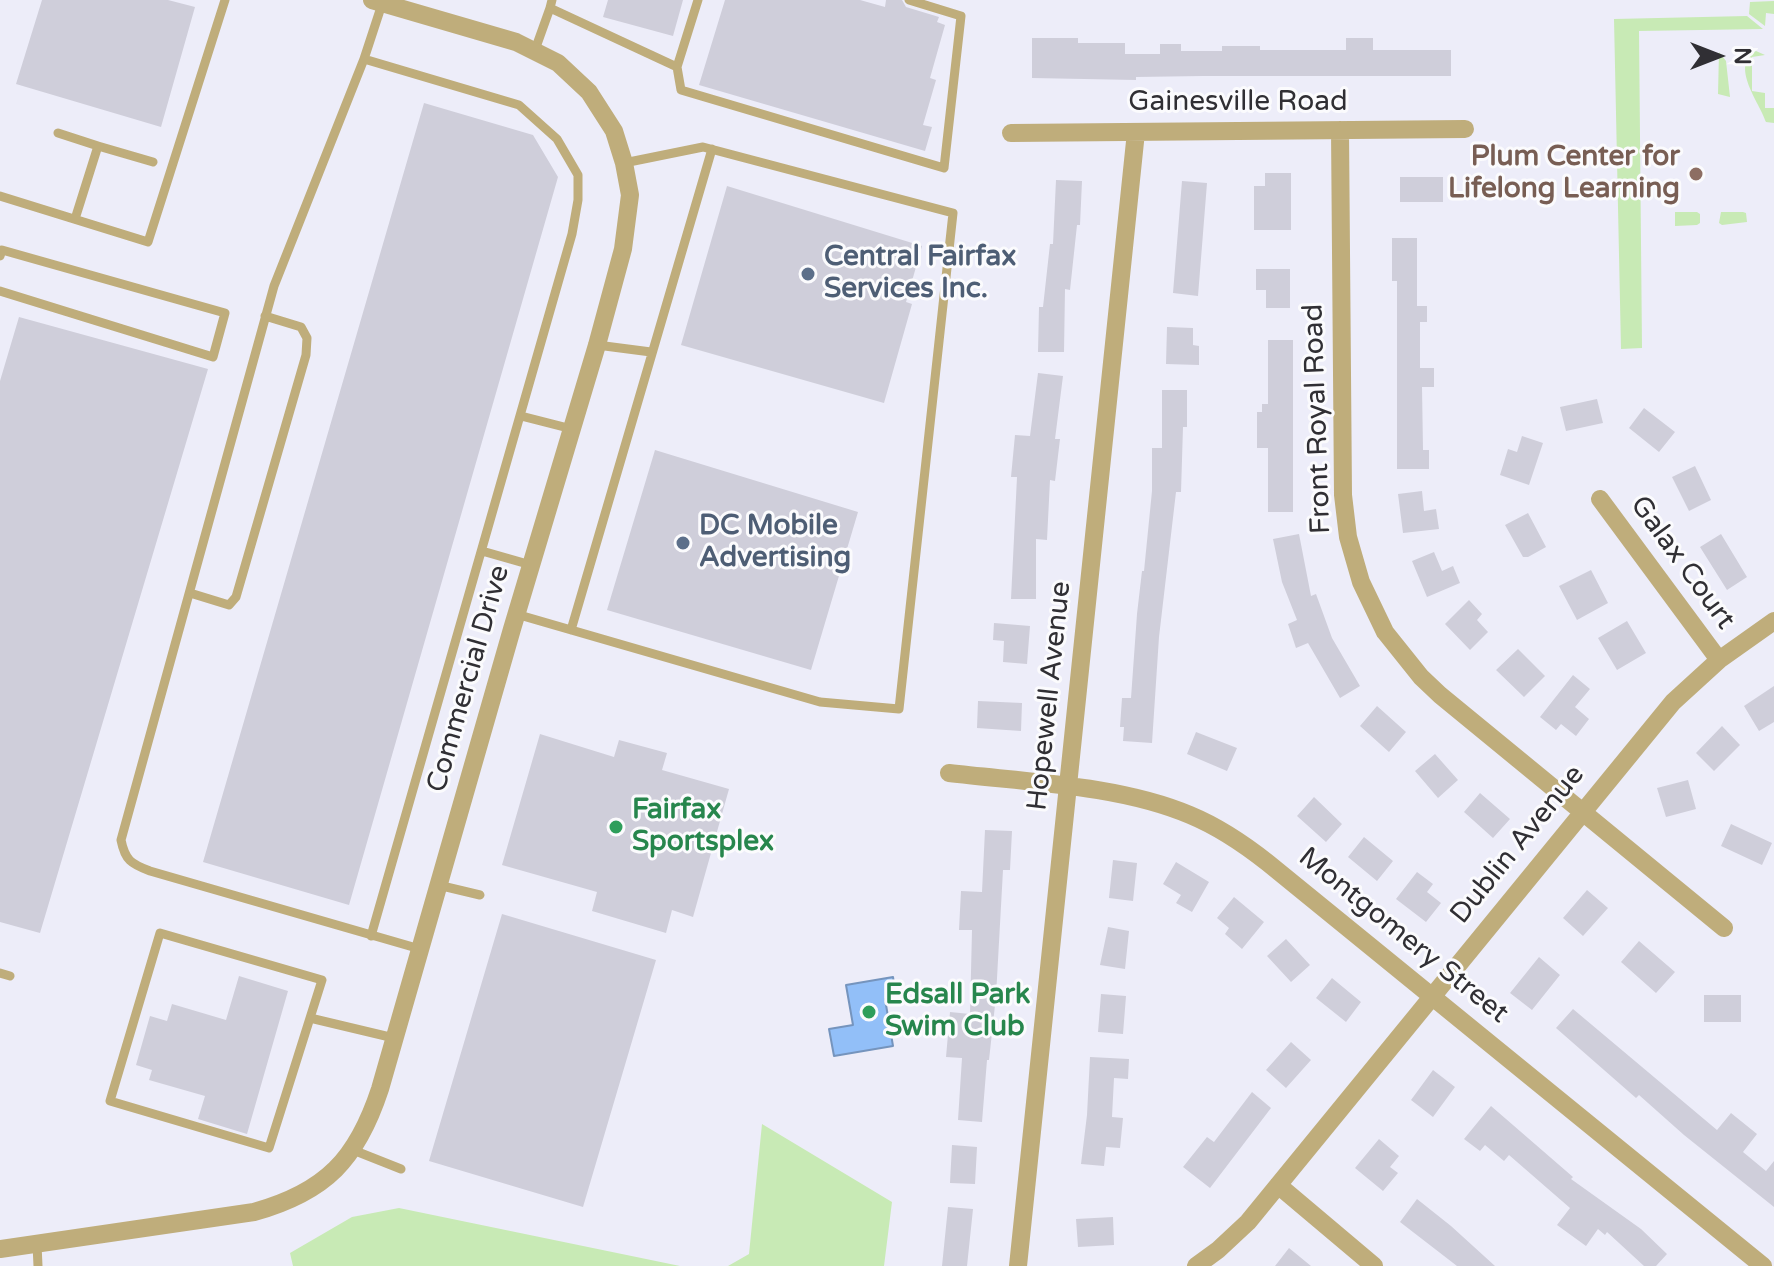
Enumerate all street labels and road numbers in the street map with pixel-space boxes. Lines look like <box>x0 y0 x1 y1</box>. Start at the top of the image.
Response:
street label: Gainesville Road <box>1128 86 1348 120</box>
street label: Front Royal Road <box>1297 303 1339 535</box>
street label: Galax Court <box>1622 490 1742 636</box>
street label: Commercial Drive <box>421 562 517 796</box>
street label: Hopewell Avenue <box>1021 580 1079 812</box>
street label: Dublin Avenue <box>1444 759 1592 931</box>
street label: Montgomery Street <box>1291 841 1515 1031</box>

